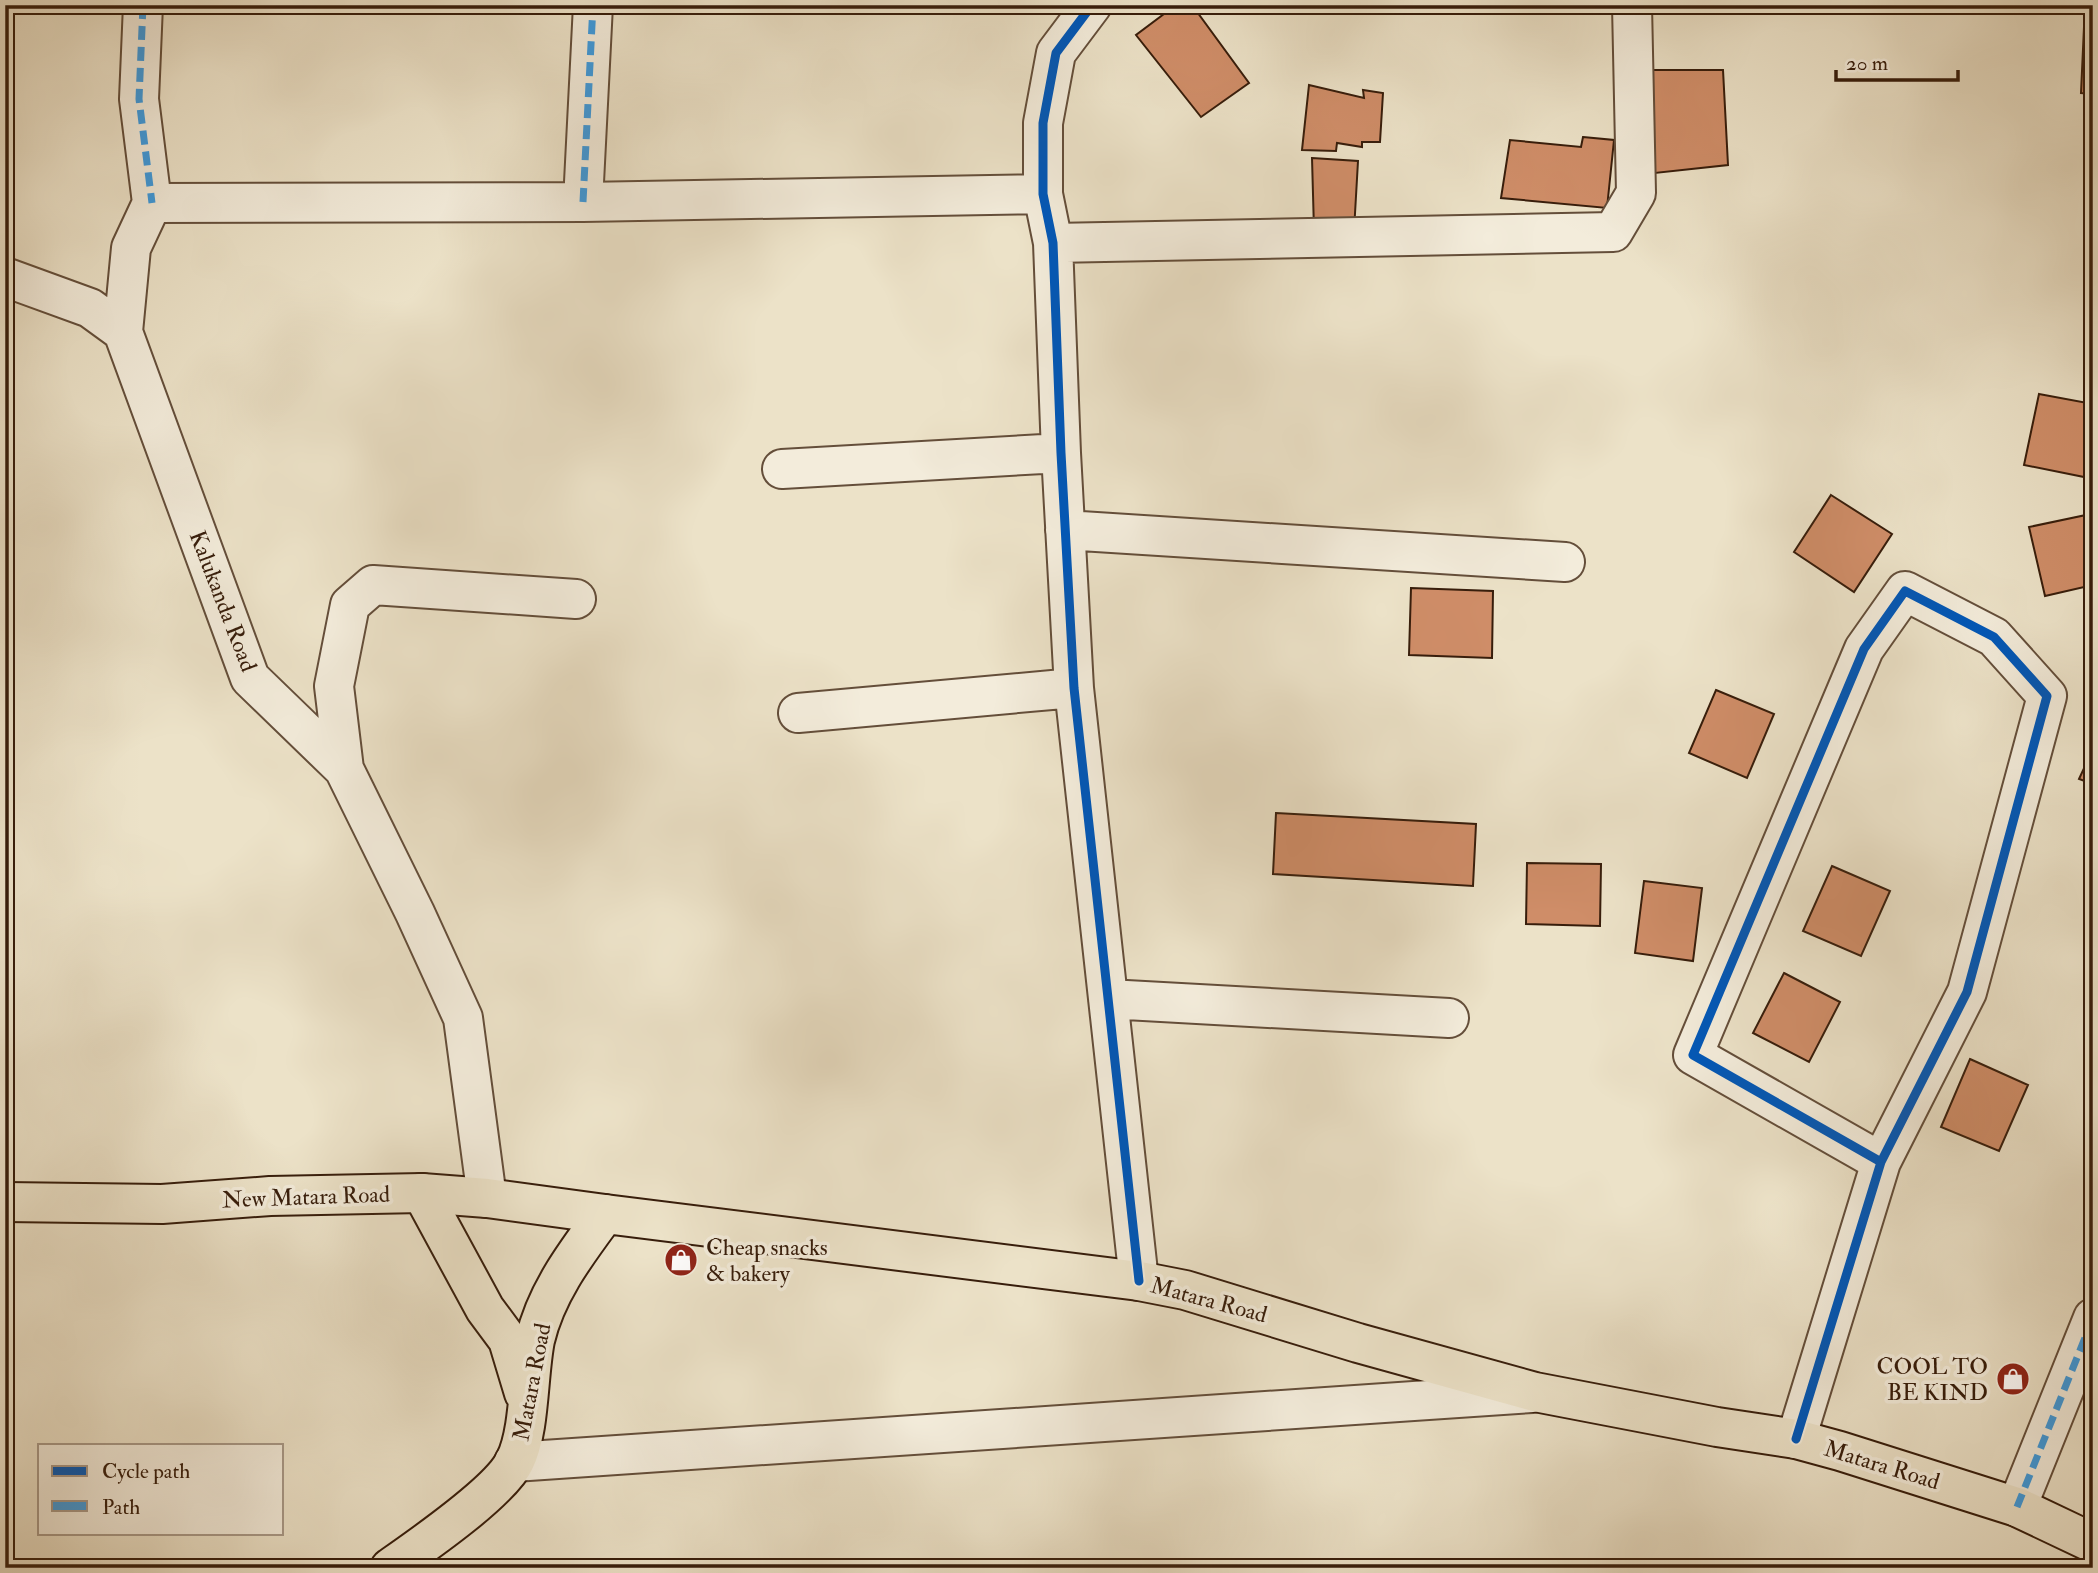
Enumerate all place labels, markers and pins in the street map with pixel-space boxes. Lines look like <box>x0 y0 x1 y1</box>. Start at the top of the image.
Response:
place label: Cheap snacks & bakery <box>706 1233 828 1288</box>
shop icon: Cheap snacks & bakery <box>662 1241 700 1279</box>
place label: COOL TO BE KIND <box>1877 1352 1988 1407</box>
shop icon: COOL TO BE KIND <box>1994 1360 2032 1398</box>

